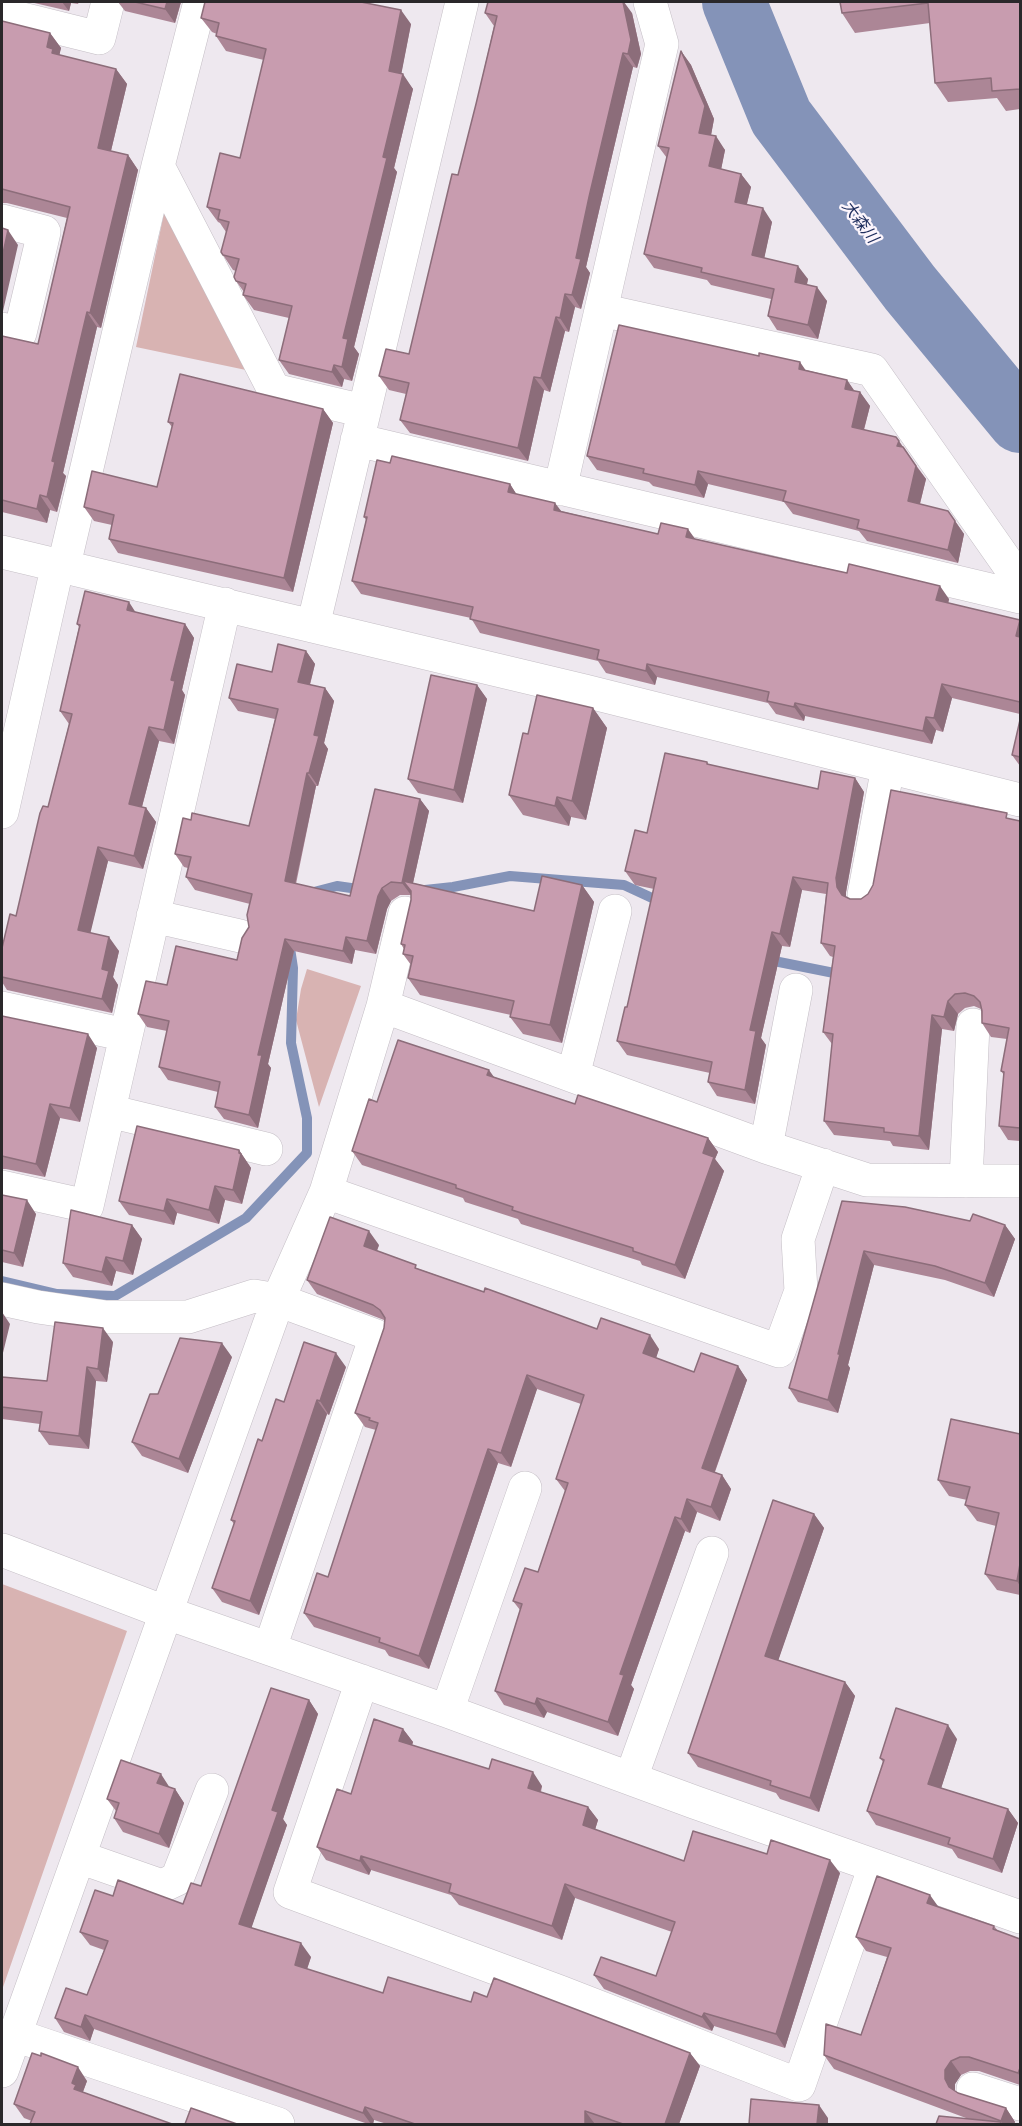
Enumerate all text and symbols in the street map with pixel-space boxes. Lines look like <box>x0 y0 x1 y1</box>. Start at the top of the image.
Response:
water label: 大森川 <box>838 197 882 247</box>

